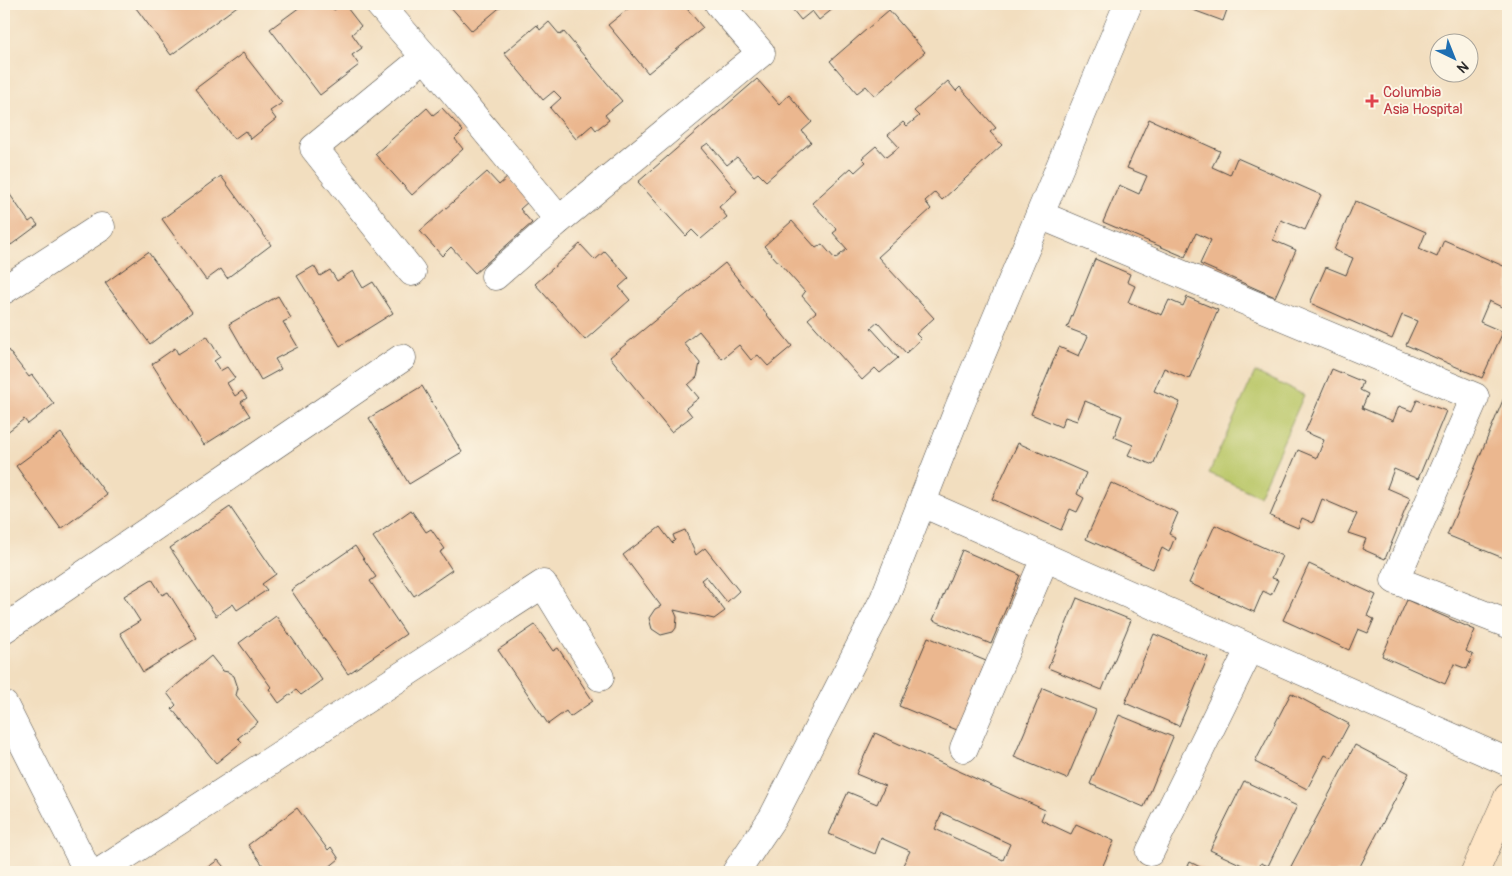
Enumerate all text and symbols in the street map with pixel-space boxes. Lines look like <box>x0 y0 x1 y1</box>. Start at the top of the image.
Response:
north arrow <box>1430 32 1480 82</box>
text: N <box>1453 58 1472 77</box>
place label: Columbia Asia Hospital <box>1383 83 1463 119</box>
marker: Columbia Asia Hospital <box>1365 94 1379 108</box>

